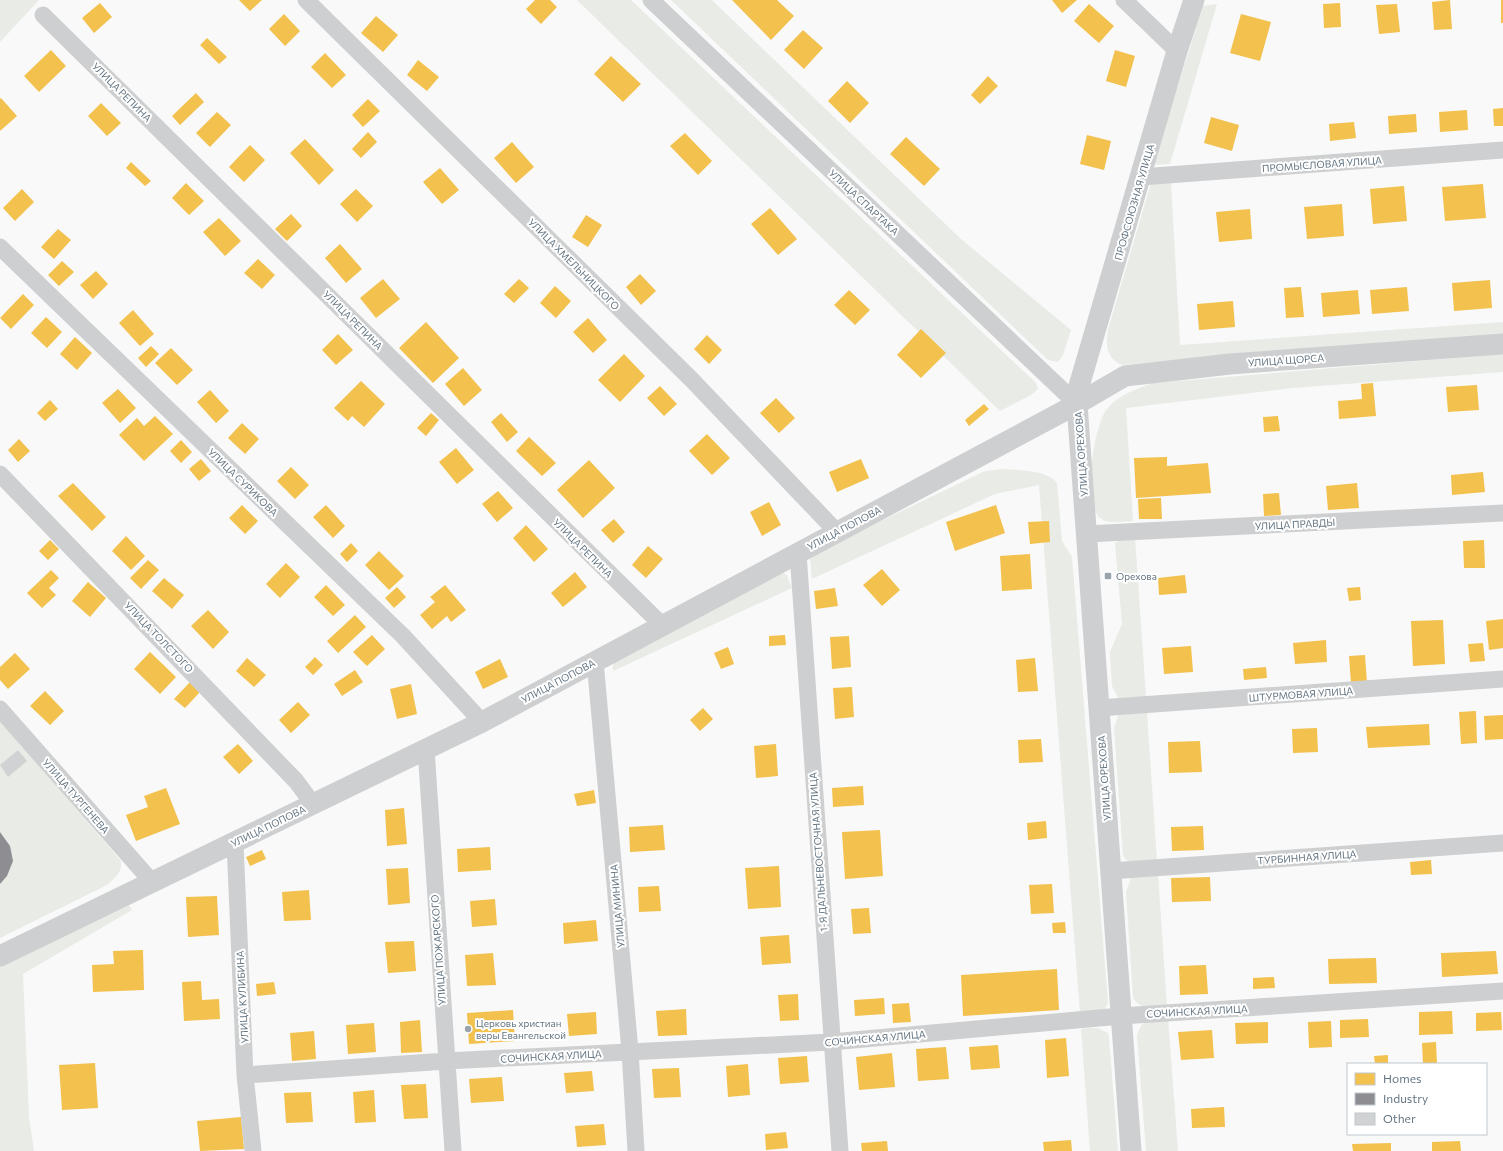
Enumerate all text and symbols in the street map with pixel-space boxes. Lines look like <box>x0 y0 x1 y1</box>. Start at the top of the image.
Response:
street label: УЛИЦА РЕПИНА <box>90 60 154 124</box>
street label: ПРОФСОЮЗНАЯ УЛИЦА <box>1112 142 1156 262</box>
street label: ПРОМЫСЛОВАЯ УЛИЦА <box>1262 154 1382 174</box>
street label: УЛИЦА СПАРТАКА <box>827 167 901 237</box>
street label: УЛИЦА ХМЕЛЬНИЦКОГО <box>526 216 622 312</box>
street label: УЛИЦА РЕПИНА <box>321 288 385 352</box>
street label: УЛИЦА ЩОРСА <box>1248 351 1325 369</box>
street label: УЛИЦА ОРЕХОВА <box>1072 411 1090 497</box>
street label: УЛИЦА СУРИКОВА <box>206 446 281 519</box>
street label: УЛИЦА ПОПОВА <box>805 503 883 553</box>
street label: УЛИЦА РЕПИНА <box>551 516 615 580</box>
street label: УЛИЦА ПРАВДЫ <box>1254 516 1336 532</box>
place label: Орехова <box>1116 570 1157 582</box>
marker: Орехова <box>1103 571 1113 581</box>
street label: УЛИЦА ТОЛСТОГО <box>122 599 196 675</box>
street label: УЛИЦА ПОПОВА <box>519 656 597 706</box>
street label: ШТУРМОВАЯ УЛИЦА <box>1248 684 1354 704</box>
street label: УЛИЦА ОРЕХОВА <box>1095 735 1113 821</box>
street label: УЛИЦА ТУРГЕНЕВА <box>40 756 112 836</box>
street label: 1-Я ДАЛЬНЕВОСТОЧНАЯ УЛИЦА <box>806 772 830 932</box>
street label: УЛИЦА ПОПОВА <box>229 803 308 849</box>
street label: ТУРБИННАЯ УЛИЦА <box>1257 848 1357 866</box>
street label: УЛИЦА МИНИНА <box>607 864 627 948</box>
street label: УЛИЦА ПОЖАРСКОГО <box>428 894 448 1006</box>
street label: УЛИЦА КУЛИБИНА <box>234 950 250 1044</box>
street label: СОЧИНСКАЯ УЛИЦА <box>1146 1002 1248 1020</box>
place label: Церковь христиан веры Евангельской <box>476 1017 566 1041</box>
marker: Церковь христиан веры Евангельской <box>463 1024 473 1034</box>
street label: СОЧИНСКАЯ УЛИЦА <box>824 1028 926 1048</box>
street label: СОЧИНСКАЯ УЛИЦА <box>500 1047 602 1065</box>
legend <box>1347 1063 1487 1135</box>
text: Homes <box>1383 1071 1421 1085</box>
text: Industry <box>1383 1091 1428 1105</box>
text: Other <box>1383 1111 1416 1125</box>

